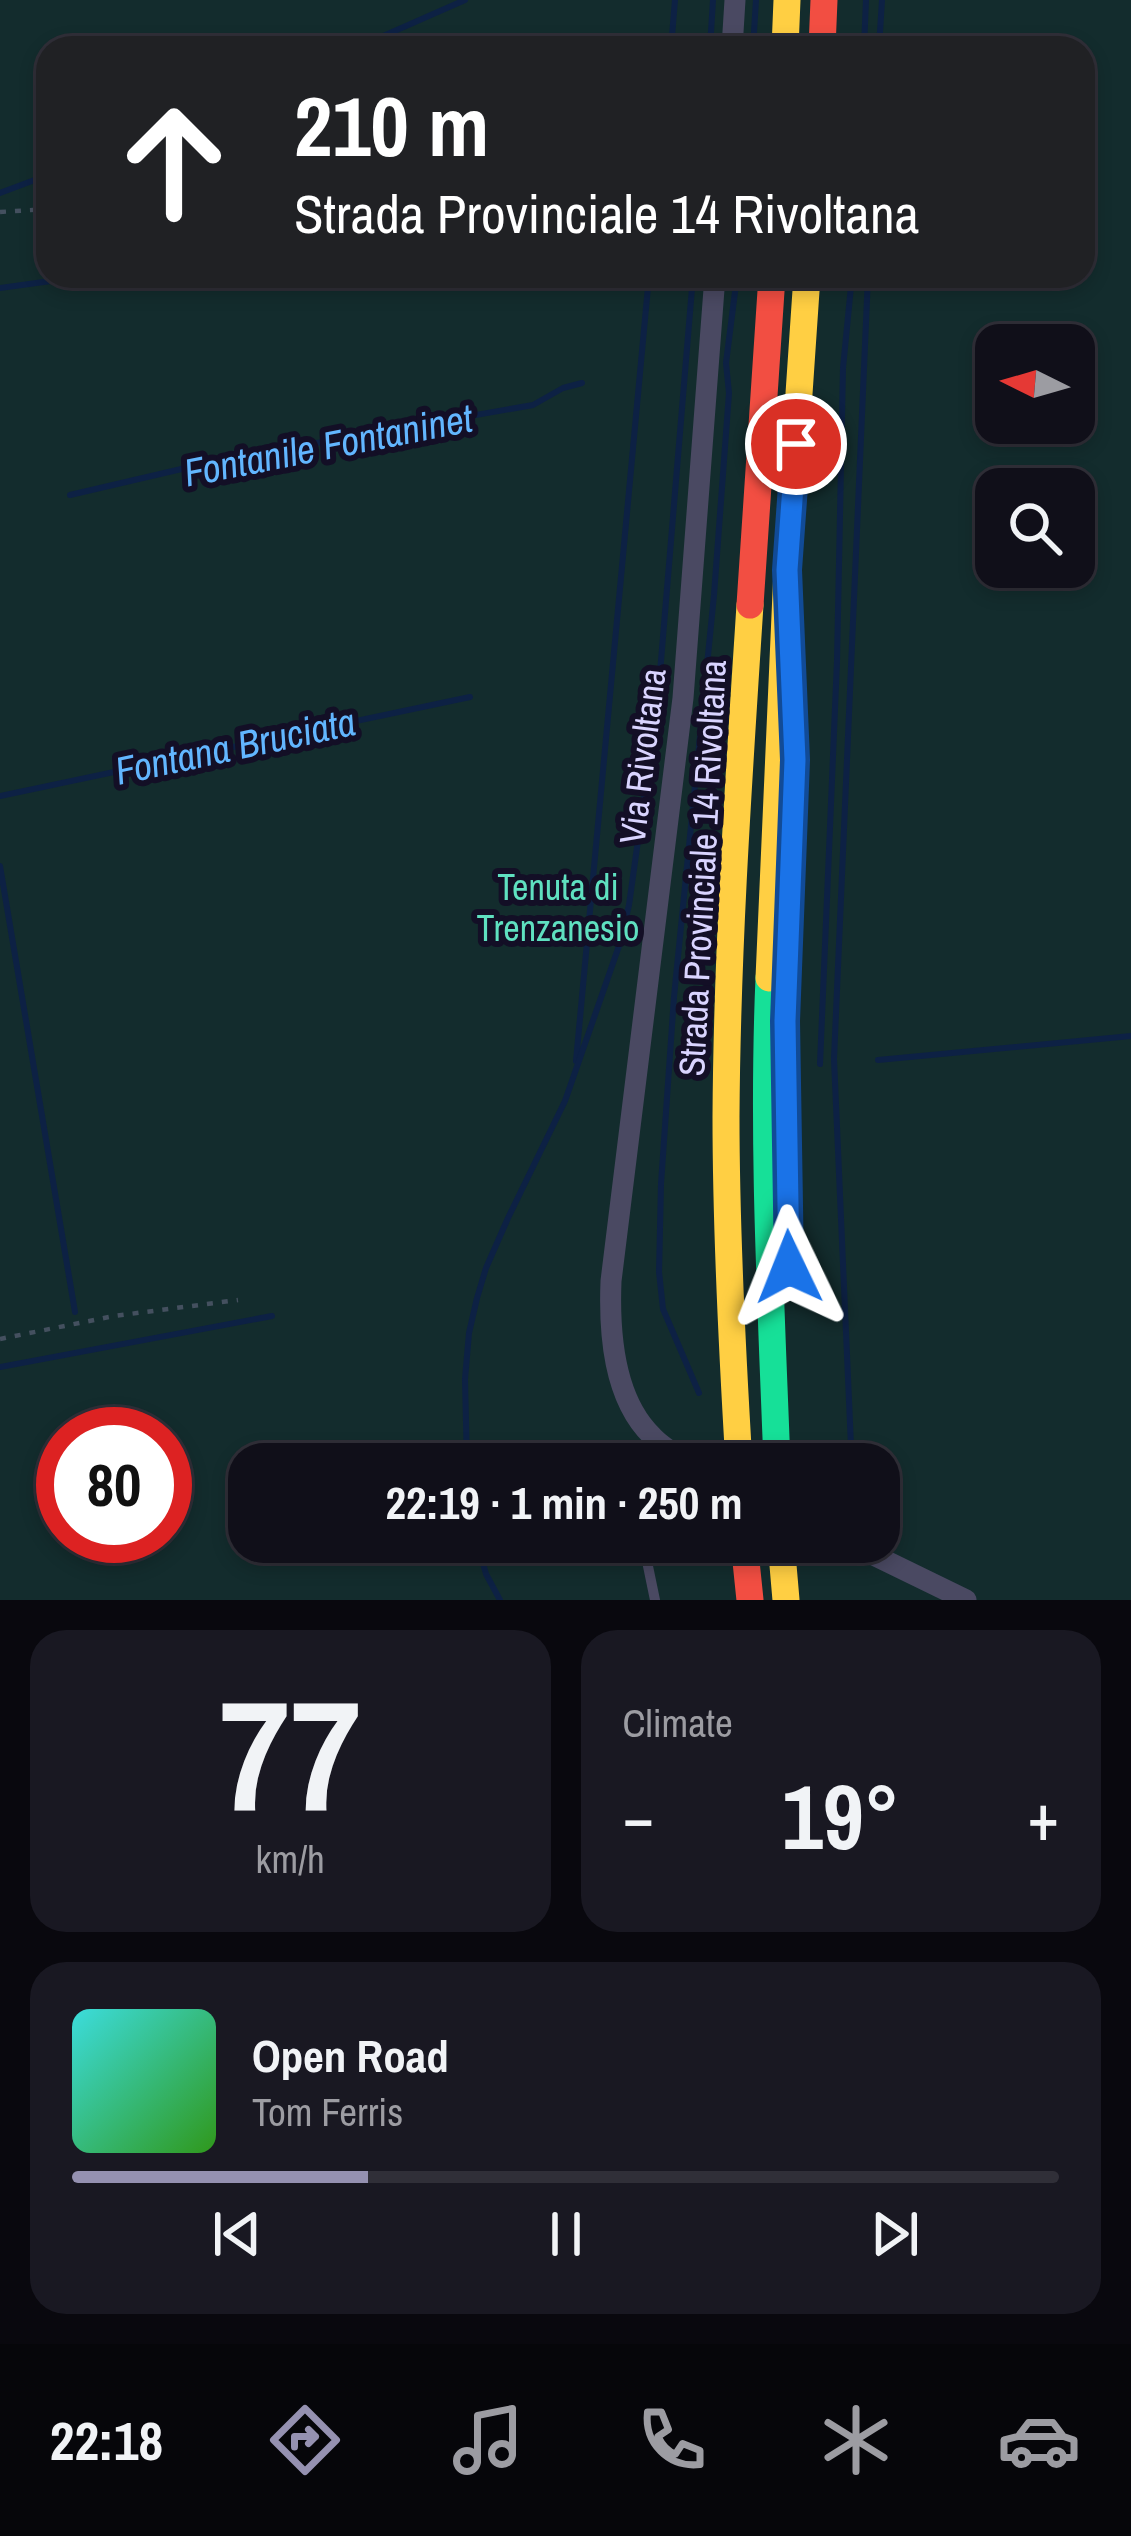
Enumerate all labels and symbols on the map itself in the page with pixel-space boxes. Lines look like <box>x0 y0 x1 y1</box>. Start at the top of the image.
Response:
north arrow <box>975 324 1095 444</box>
water label: Fontanile Fontaninet <box>179 391 478 498</box>
pin <box>745 393 847 495</box>
street label: Strada Provinciale 14 Rivoltana <box>667 659 737 1077</box>
street label: Via Rivoltana <box>607 665 677 847</box>
water label: Fontana Bruciata <box>110 695 360 797</box>
park label: Tenuta di Trenzanesio <box>476 863 640 952</box>
position arrow <box>726 1204 852 1330</box>
speed limit sign: 80 <box>36 1407 192 1563</box>

